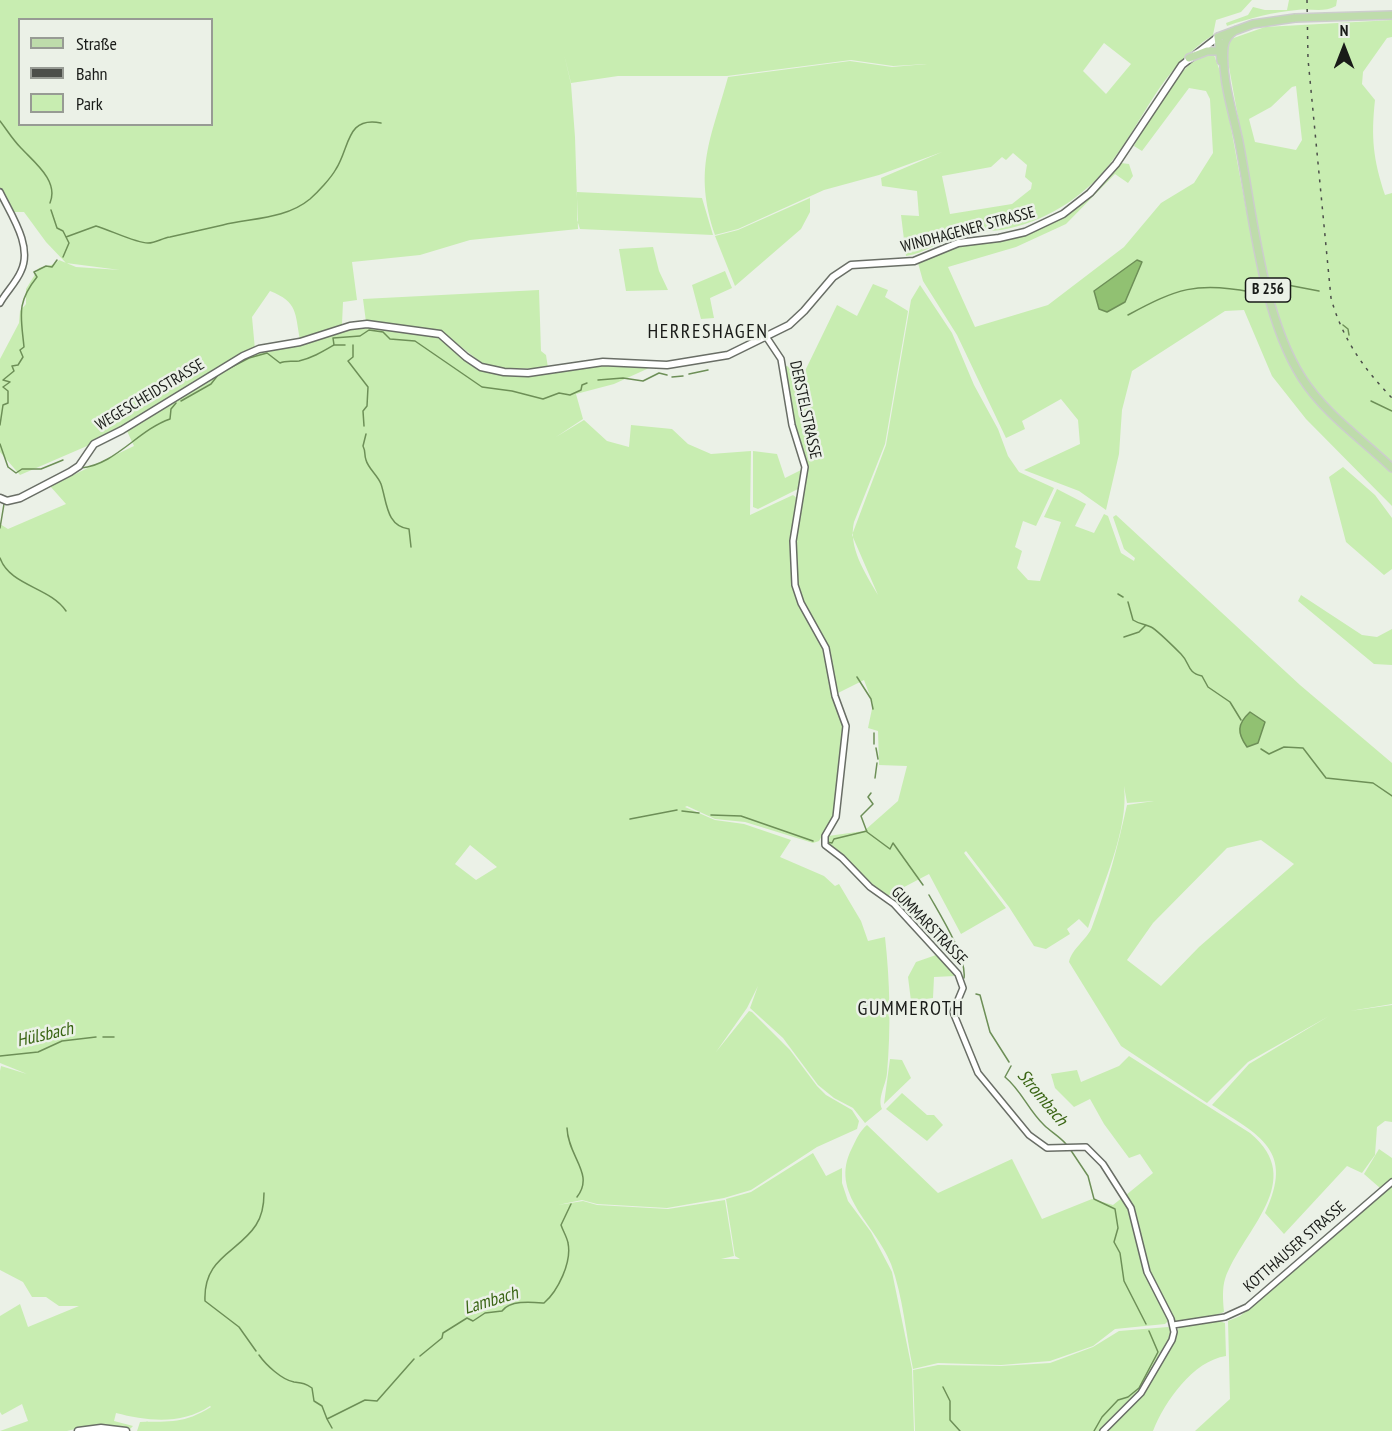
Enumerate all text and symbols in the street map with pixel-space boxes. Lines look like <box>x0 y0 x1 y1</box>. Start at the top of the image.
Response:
legend <box>18 18 213 126</box>
north arrow <box>1314 18 1374 78</box>
text: N <box>1340 20 1348 40</box>
text: Straße <box>76 32 117 55</box>
text: Bahn <box>76 62 108 85</box>
text: Park <box>76 92 103 115</box>
street label: WINDHAGENER STRASSE <box>899 203 1037 257</box>
road number: B 256 <box>1246 278 1290 302</box>
district label: HERRESHAGEN <box>647 320 769 344</box>
street label: WEGESCHEIDSTRASSE <box>92 355 208 435</box>
street label: DERSTELSTRASSE <box>785 359 825 461</box>
street label: GUMMARSTRASSE <box>887 883 971 969</box>
district label: GUMMEROTH <box>858 997 964 1021</box>
water label: Hülsbach <box>15 1018 75 1052</box>
water label: Strombach <box>1012 1066 1072 1130</box>
street label: KOTTHAUSER STRASSE <box>1240 1197 1350 1297</box>
water label: Lambach <box>461 1283 521 1319</box>

